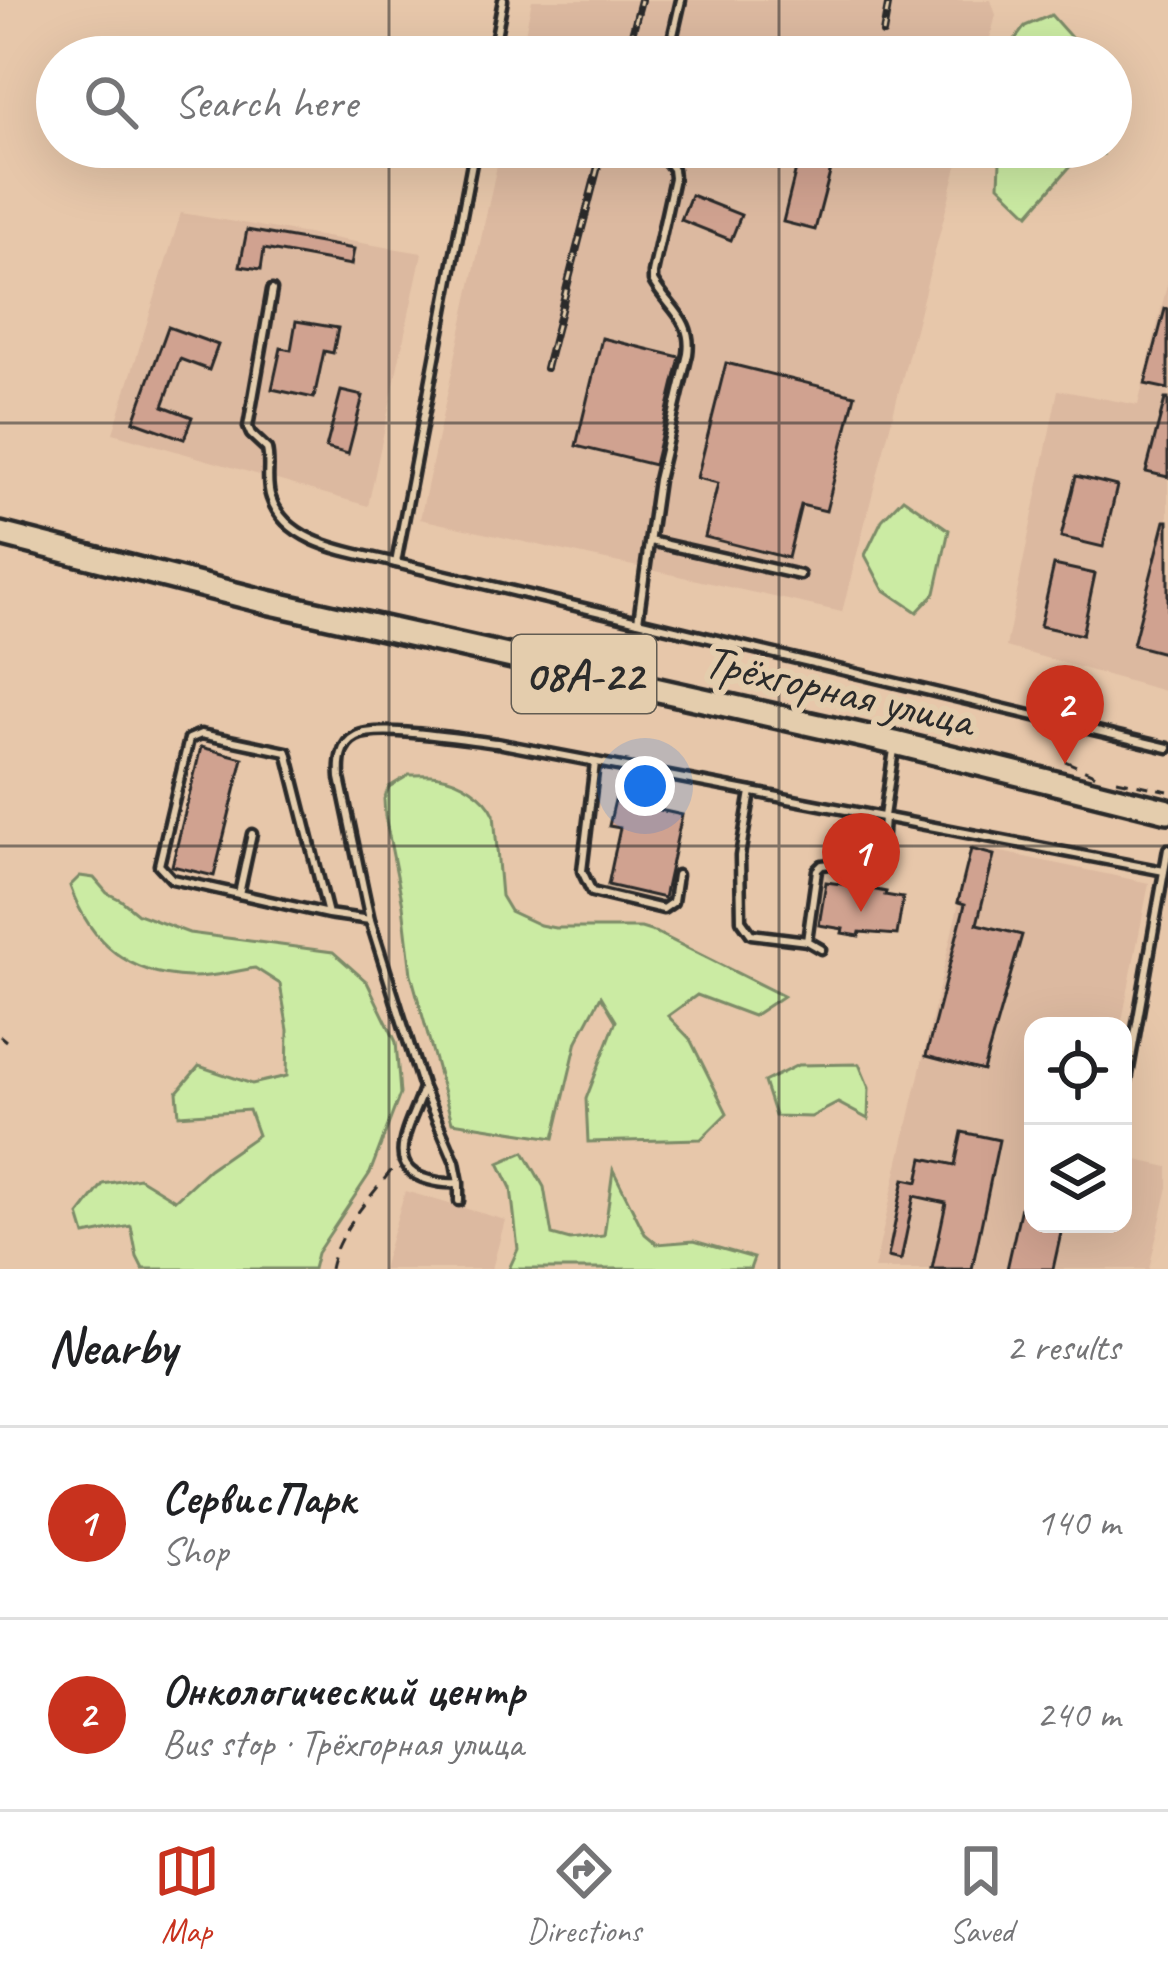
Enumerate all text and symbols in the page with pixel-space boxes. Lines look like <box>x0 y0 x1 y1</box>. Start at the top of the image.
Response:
search box <box>36 36 1132 168</box>
icon: search <box>78 69 144 135</box>
text: Search here <box>174 74 357 131</box>
street label: Трёхгорная улица <box>698 630 983 751</box>
road number: 08А-22 <box>512 635 656 713</box>
pin: 2 <box>1026 665 1104 764</box>
your location <box>615 756 675 816</box>
pin: 1 <box>822 813 900 912</box>
map controls <box>1024 1017 1132 1233</box>
button: locate <box>1024 1017 1132 1125</box>
button: layers <box>1024 1125 1132 1233</box>
text: Nearby <box>48 1315 176 1379</box>
text: 2 results <box>1006 1323 1120 1372</box>
text: СервисПарк <box>162 1470 356 1527</box>
text: 1 <box>78 1498 96 1547</box>
text: 140 m <box>1036 1498 1120 1547</box>
text: Shop <box>162 1527 228 1576</box>
text: Онкологический центр <box>162 1662 524 1719</box>
text: 2 <box>78 1690 96 1739</box>
text: 240 m <box>1036 1690 1120 1739</box>
text: Bus stop · Трёхгорная улица <box>162 1719 523 1768</box>
tab: Map <box>154 1838 220 1952</box>
tab: Directions <box>527 1838 641 1952</box>
tab: Saved <box>948 1838 1014 1952</box>

